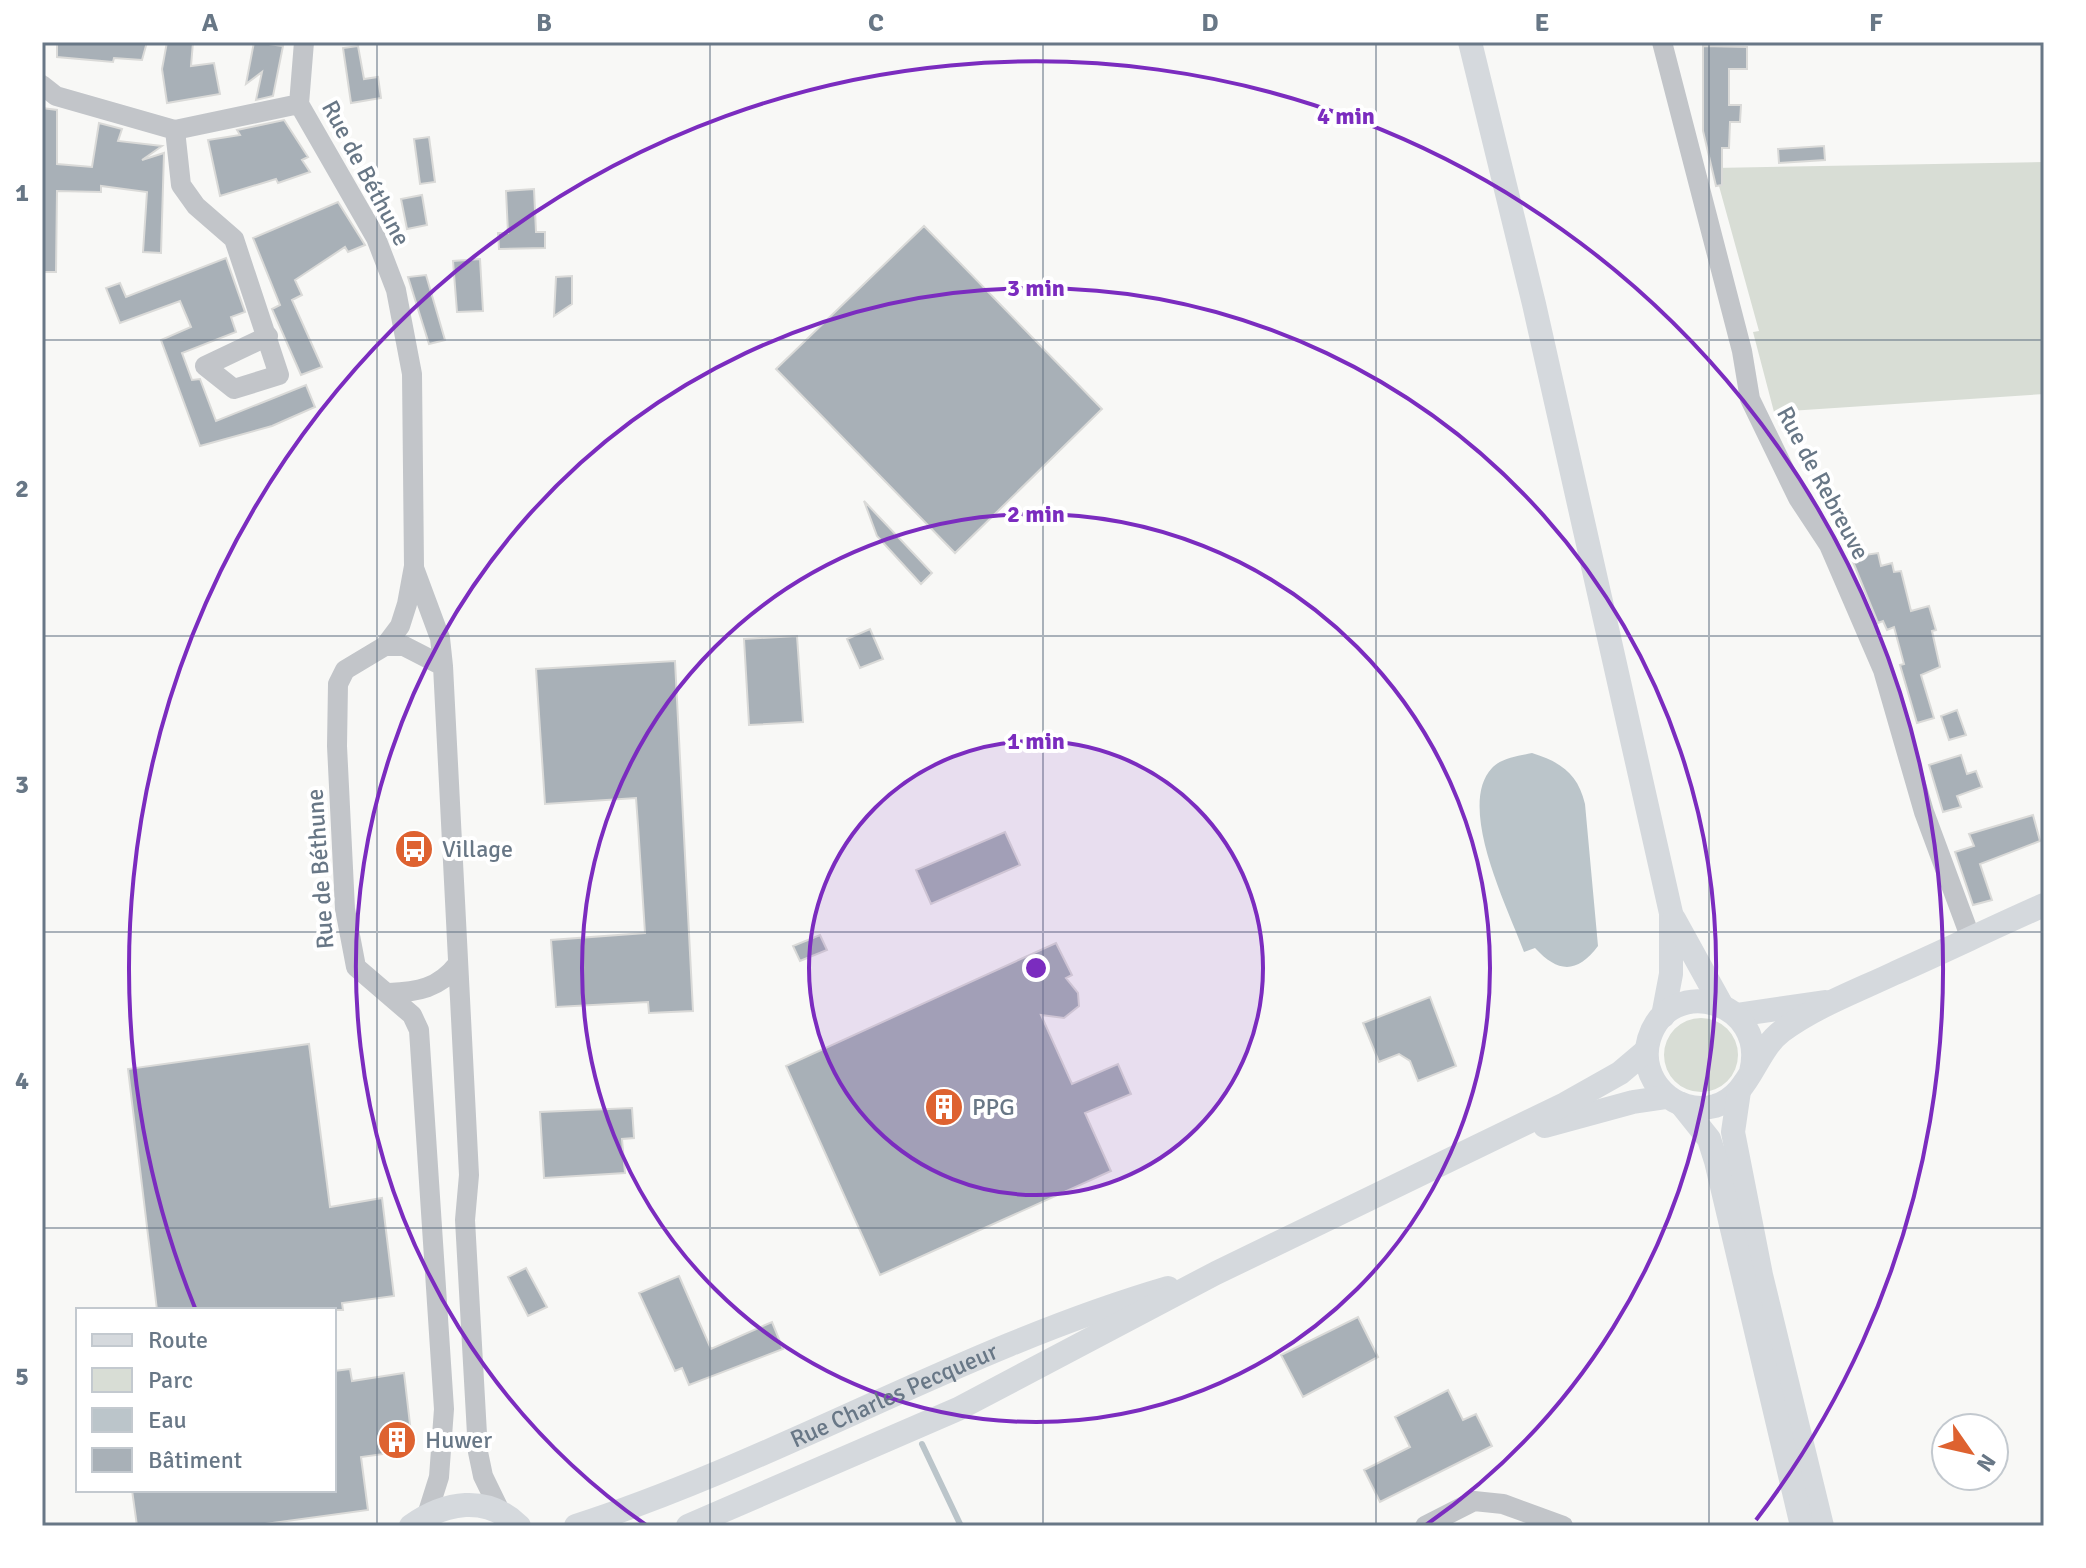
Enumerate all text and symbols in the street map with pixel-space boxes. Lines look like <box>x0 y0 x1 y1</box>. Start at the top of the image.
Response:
text: A <box>202 7 219 39</box>
text: B <box>536 7 552 39</box>
text: C <box>868 7 884 39</box>
text: D <box>1201 7 1219 39</box>
text: E <box>1535 7 1549 39</box>
text: F <box>1869 7 1883 39</box>
street label: Rue de Béthune <box>315 95 417 251</box>
text: 4 min <box>1317 101 1375 131</box>
text: 1 <box>15 177 29 209</box>
text: 3 min <box>1007 273 1065 303</box>
street label: Rue de Rebreuve <box>1770 401 1876 565</box>
text: 2 <box>15 473 29 505</box>
text: 2 min <box>1007 499 1065 529</box>
text: 1 min <box>1007 726 1065 756</box>
text: 3 <box>15 769 29 801</box>
street label: Rue de Béthune <box>299 788 341 950</box>
bus stop icon: Village <box>393 828 435 870</box>
place label: Village <box>442 834 513 864</box>
centre of rings <box>1022 954 1050 982</box>
text: 4 <box>15 1065 29 1097</box>
building icon: PPG <box>923 1086 965 1128</box>
place label: PPG <box>972 1092 1015 1122</box>
legend <box>76 1308 336 1492</box>
text: Route <box>148 1325 208 1355</box>
street label: Rue Charles Pecqueur <box>786 1336 1002 1454</box>
text: 5 <box>15 1361 29 1393</box>
text: Parc <box>148 1365 193 1395</box>
text: Eau <box>148 1405 187 1435</box>
north arrow <box>1930 1412 2010 1492</box>
building icon: Huwer <box>376 1419 418 1461</box>
place label: Huwer <box>425 1425 492 1455</box>
text: Bâtiment <box>148 1445 242 1475</box>
text: N <box>1971 1449 2002 1477</box>

